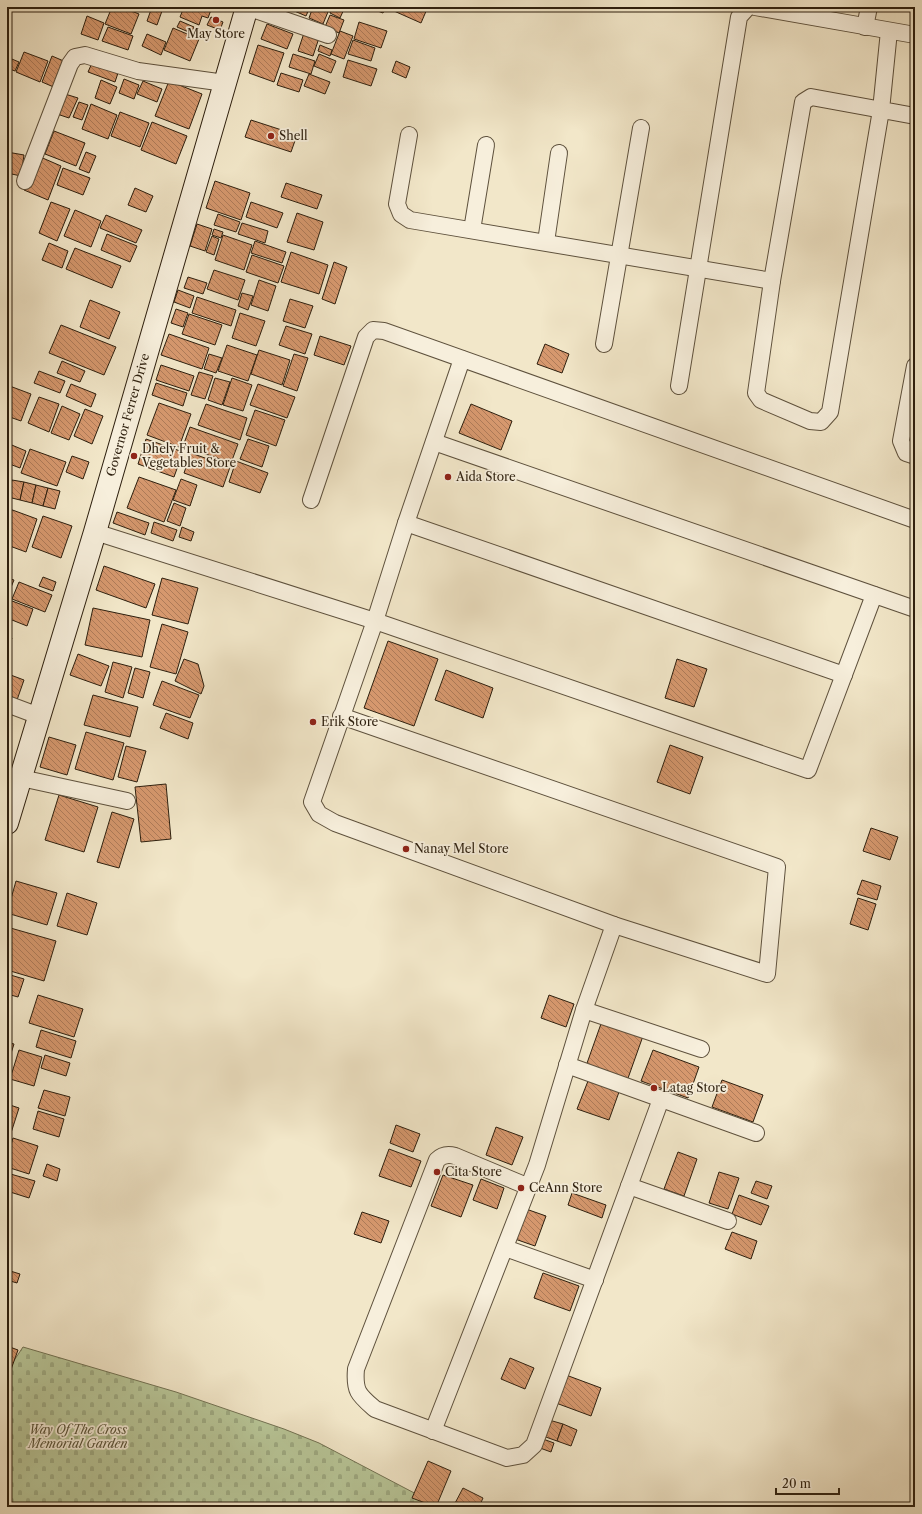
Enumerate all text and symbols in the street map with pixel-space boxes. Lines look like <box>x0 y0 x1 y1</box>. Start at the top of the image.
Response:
marker: May Store <box>211 15 221 25</box>
place label: May Store <box>187 26 245 41</box>
place label: Shell <box>279 128 308 143</box>
marker: Shell <box>266 131 276 141</box>
street label: Governor Ferrer Drive <box>103 351 152 478</box>
place label: Dhely Fruit & Vegetables Store <box>141 441 237 470</box>
marker: Dhely Fruit & Vegetables Store <box>129 451 139 461</box>
place label: Aida Store <box>455 469 516 484</box>
marker: Aida Store <box>443 472 453 482</box>
place label: Erik Store <box>321 714 379 729</box>
marker: Erik Store <box>308 717 318 727</box>
place label: Nanay Mel Store <box>414 841 509 856</box>
marker: Nanay Mel Store <box>401 844 411 854</box>
place label: Latag Store <box>662 1080 727 1095</box>
marker: Latag Store <box>649 1083 659 1093</box>
place label: Cita Store <box>445 1164 502 1179</box>
marker: Cita Store <box>432 1167 442 1177</box>
place label: CeAnn Store <box>529 1180 603 1195</box>
marker: CeAnn Store <box>516 1183 526 1193</box>
park label: Way Of The Cross Memorial Garden <box>26 1422 128 1451</box>
scale bar <box>776 1470 839 1496</box>
text: 20 m <box>782 1476 811 1491</box>

